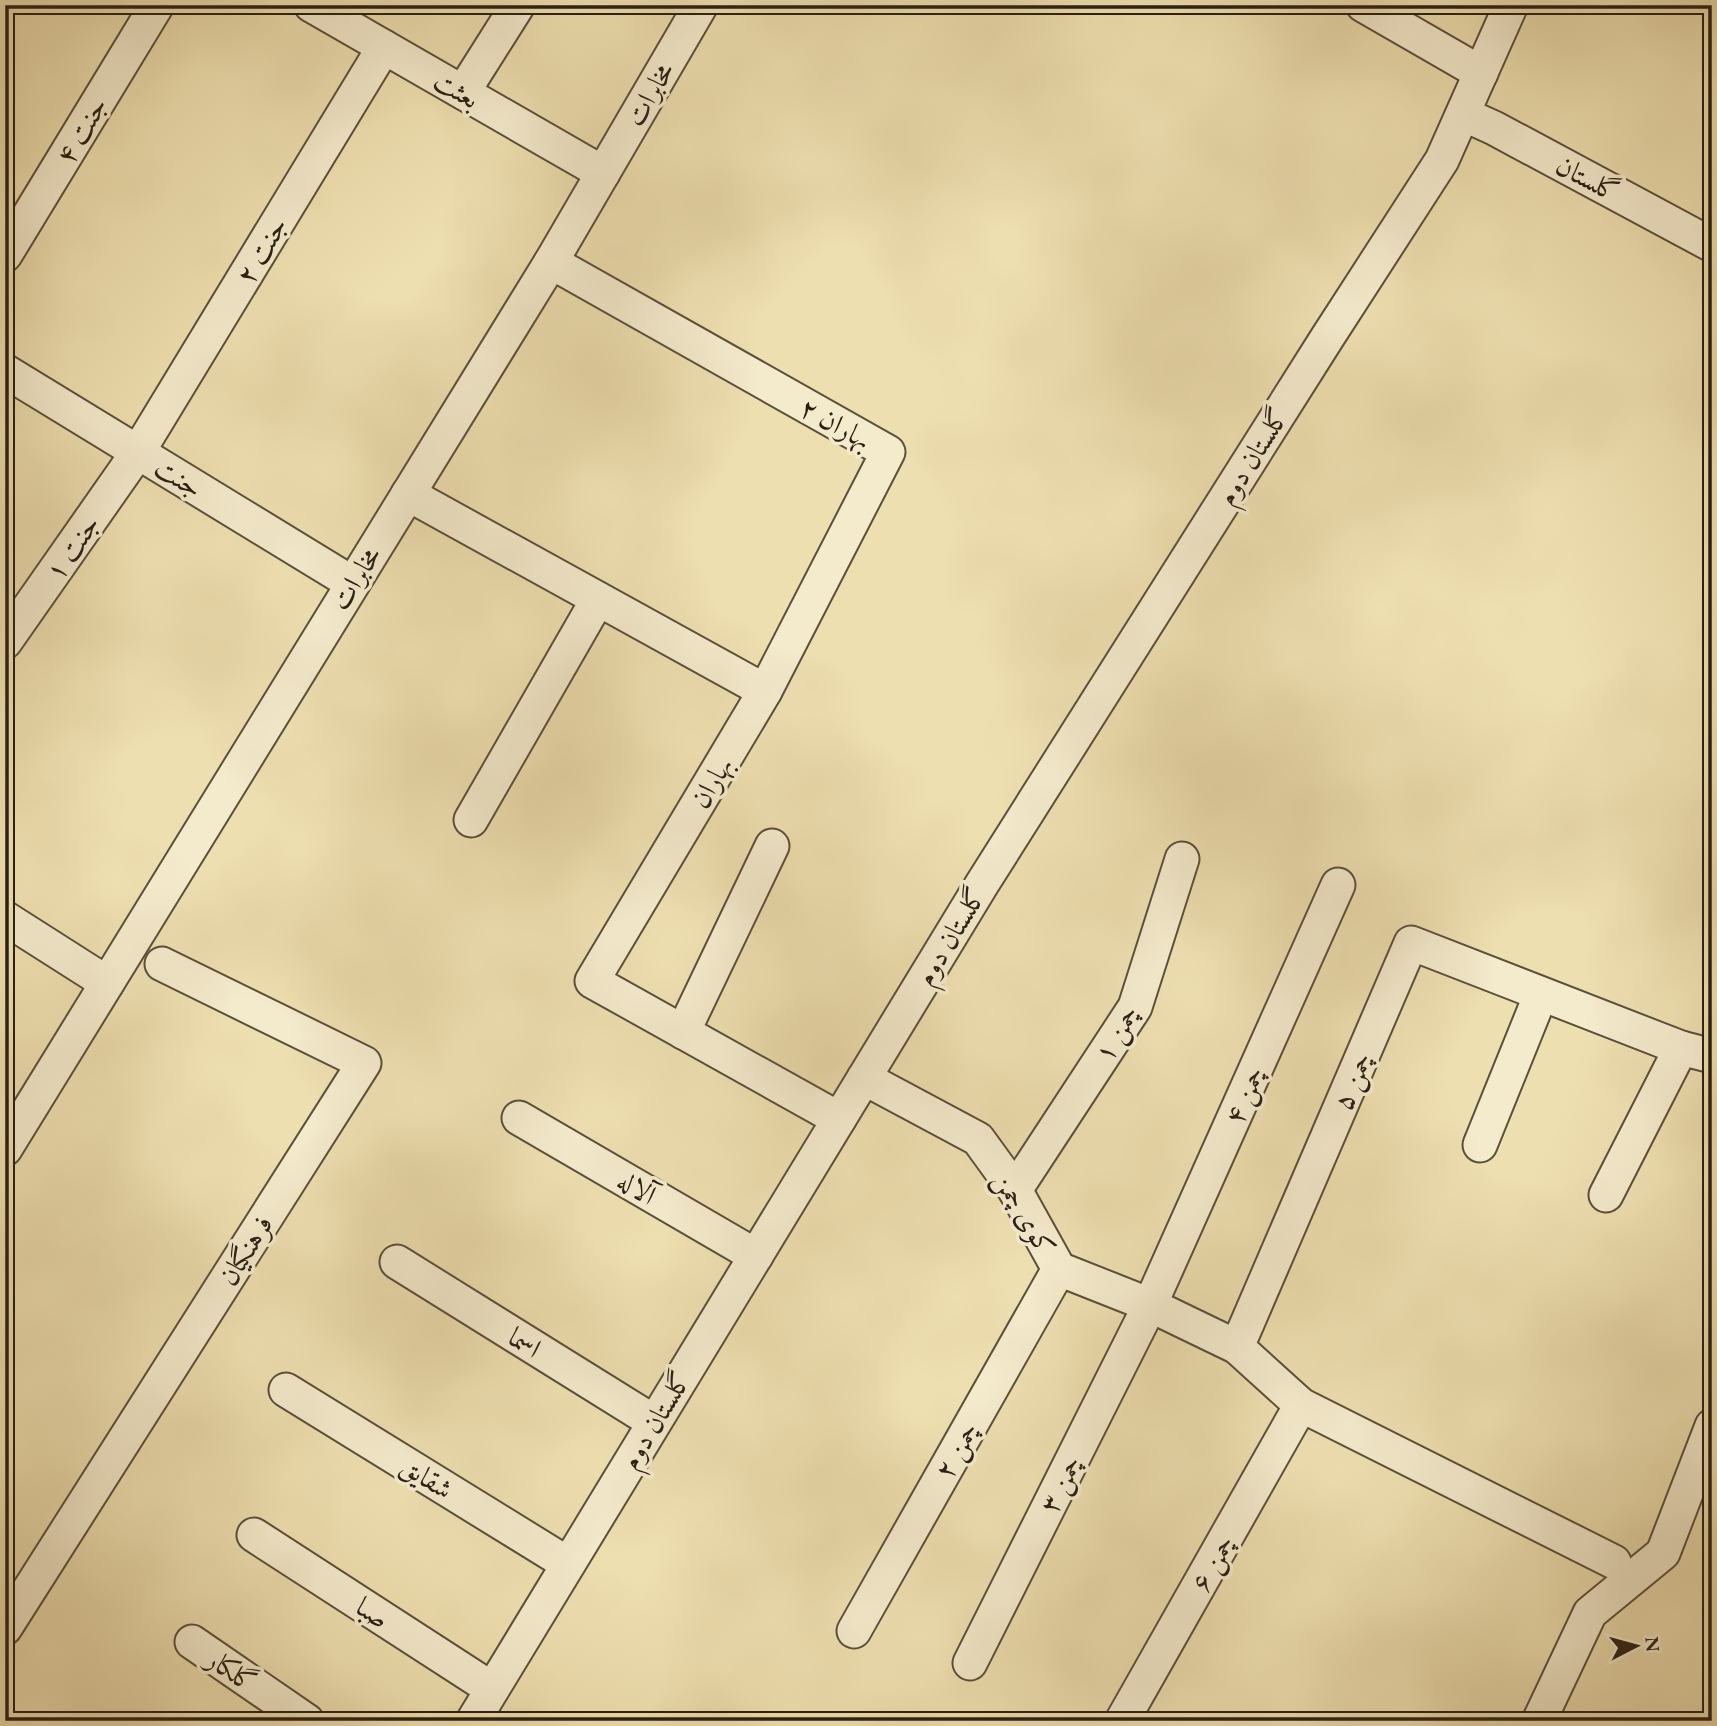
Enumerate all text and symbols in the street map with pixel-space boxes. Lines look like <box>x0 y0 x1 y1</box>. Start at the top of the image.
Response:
street label: مخابرات <box>616 55 682 133</box>
street label: بعثت <box>428 62 486 116</box>
street label: جنت ۴ <box>47 90 115 170</box>
street label: گلستان <box>1550 146 1626 210</box>
street label: جنت ۲ <box>227 210 295 290</box>
street label: بهاران ۲ <box>793 389 878 458</box>
street label: گلستان دوم <box>1208 400 1302 515</box>
street label: جنت <box>148 449 210 505</box>
street label: جنت ۱ <box>37 507 107 587</box>
street label: مخابرات <box>322 539 388 617</box>
street label: بهاران <box>682 749 741 815</box>
street label: گلستان دوم <box>906 880 1000 996</box>
street label: چمن ۱ <box>1085 998 1148 1068</box>
street label: چمن ۵ <box>1324 1047 1381 1116</box>
street label: چمن ۴ <box>1215 1060 1273 1130</box>
street label: آلاله <box>611 1162 666 1214</box>
street label: کوی چمن <box>985 1164 1064 1263</box>
street label: فرهنگیان <box>210 1208 280 1292</box>
street label: اسما <box>502 1318 548 1366</box>
street label: گلستان دوم <box>611 1364 705 1480</box>
street label: چمن ۲ <box>925 1415 987 1485</box>
street label: شقایق <box>394 1447 460 1507</box>
street label: چمن ۳ <box>1030 1449 1090 1519</box>
street label: چمن ۶ <box>1181 1528 1243 1598</box>
street label: صبا <box>349 1588 397 1636</box>
north arrow <box>1602 1610 1672 1680</box>
text: N <box>1639 1635 1666 1654</box>
street label: گلکار <box>197 1639 264 1700</box>

